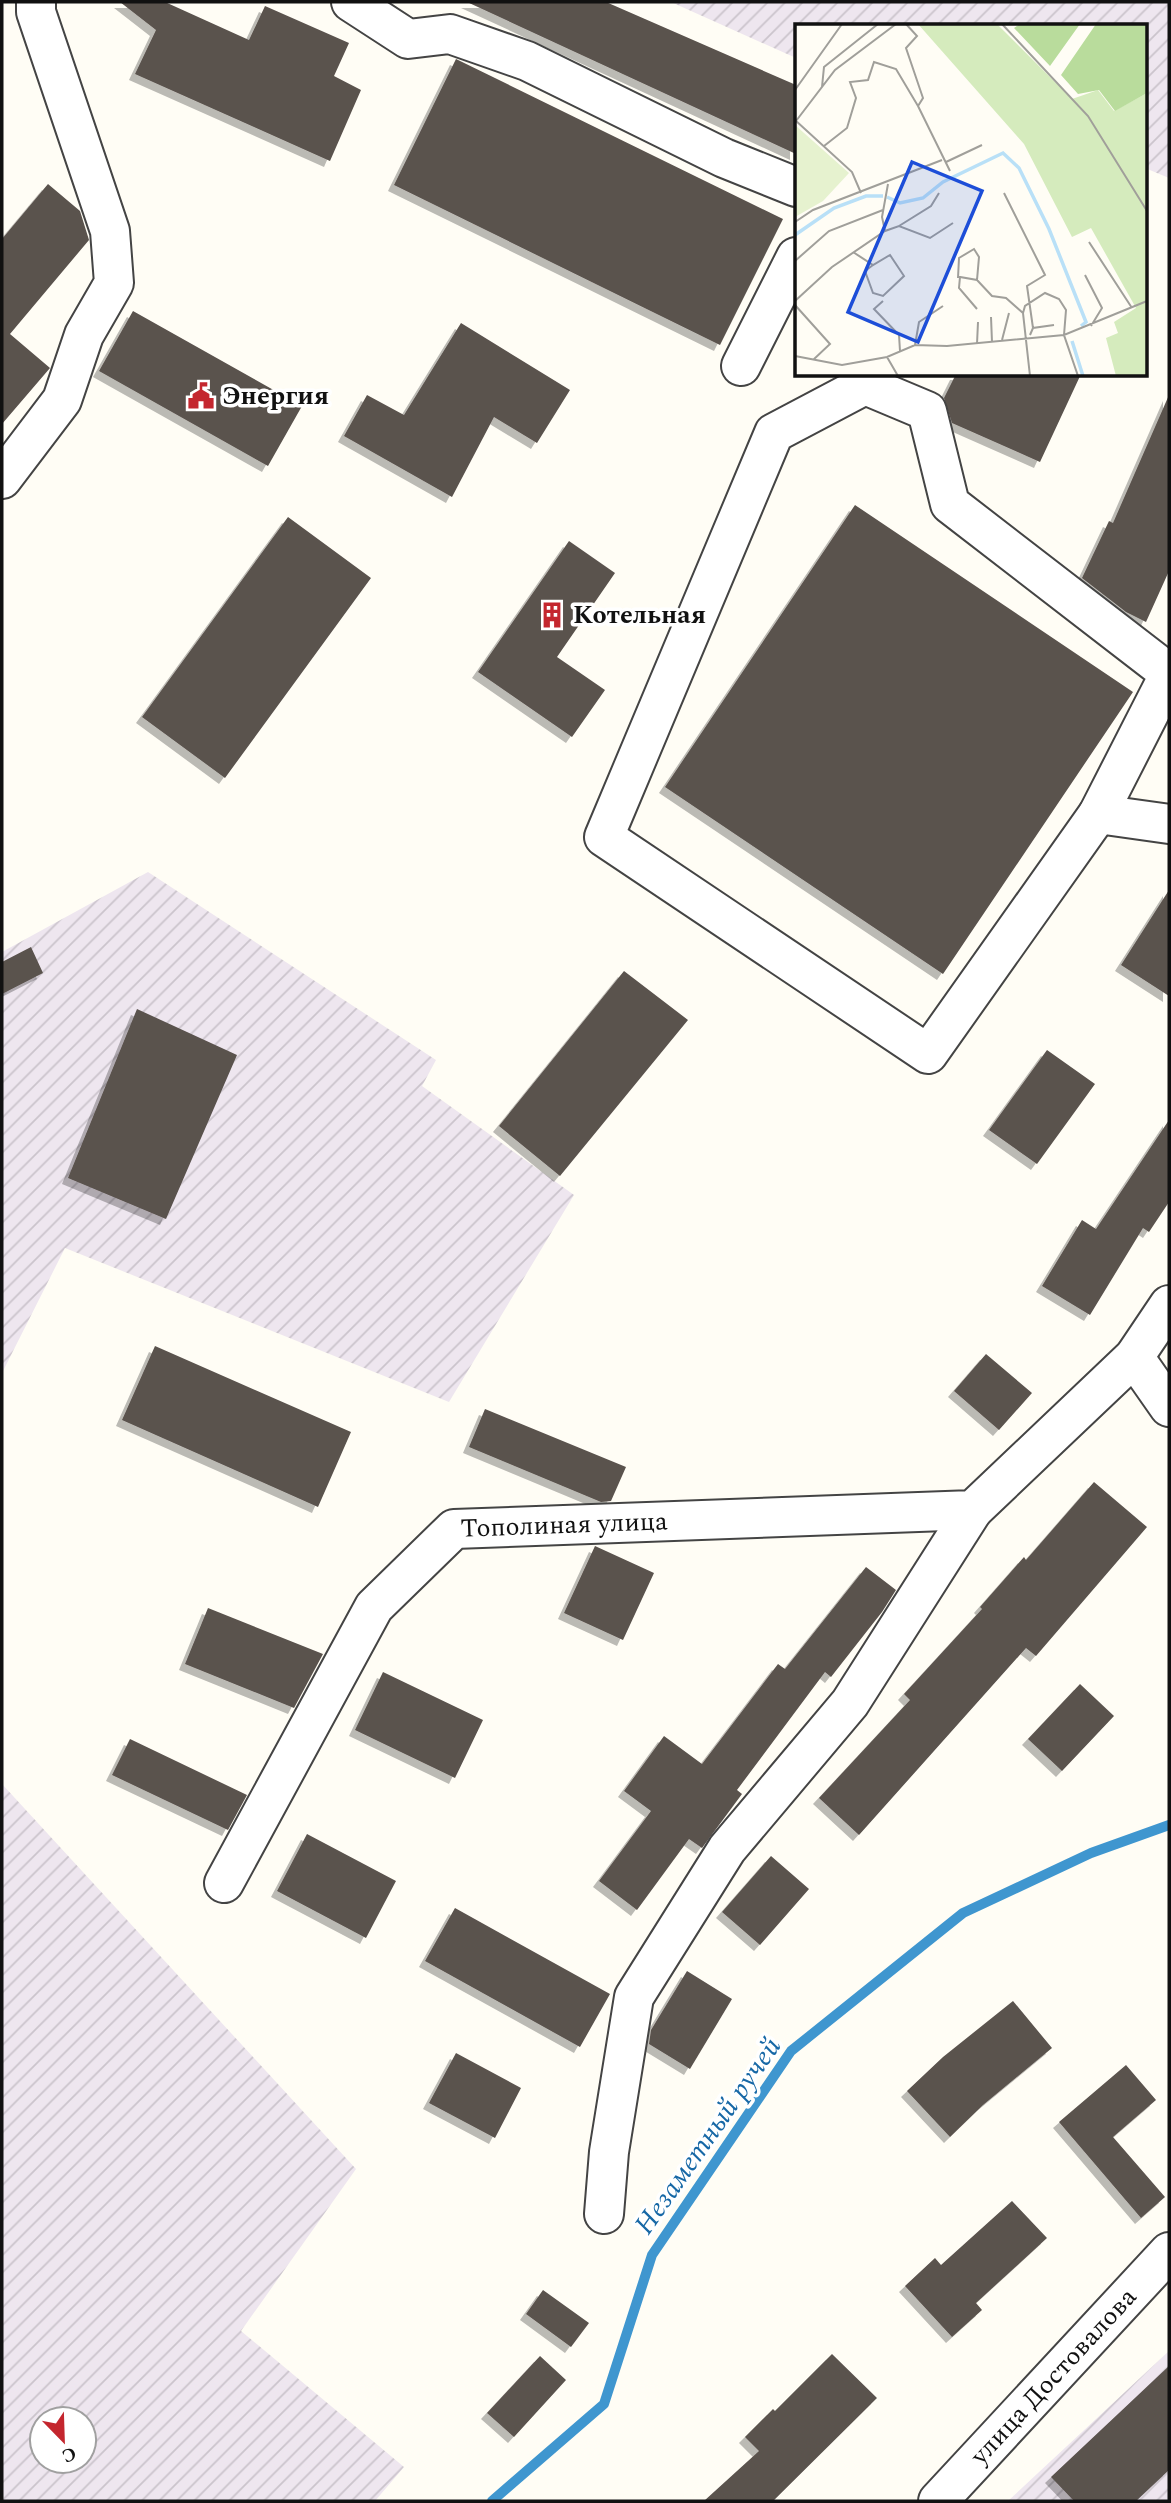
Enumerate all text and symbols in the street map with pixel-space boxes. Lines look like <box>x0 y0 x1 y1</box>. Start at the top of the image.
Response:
inset map <box>795 24 1146 376</box>
place label: Энергия <box>222 376 329 416</box>
public building icon: Энергия <box>186 381 216 411</box>
place label: Котельная <box>573 595 706 635</box>
building icon: Котельная <box>537 600 567 630</box>
street label: Тополиная улица <box>460 1501 669 1549</box>
water label: Незаметный ручей <box>624 2028 793 2244</box>
street label: улица Достовалова <box>960 2278 1147 2475</box>
north arrow <box>28 2405 98 2475</box>
text: С <box>57 2438 81 2470</box>

